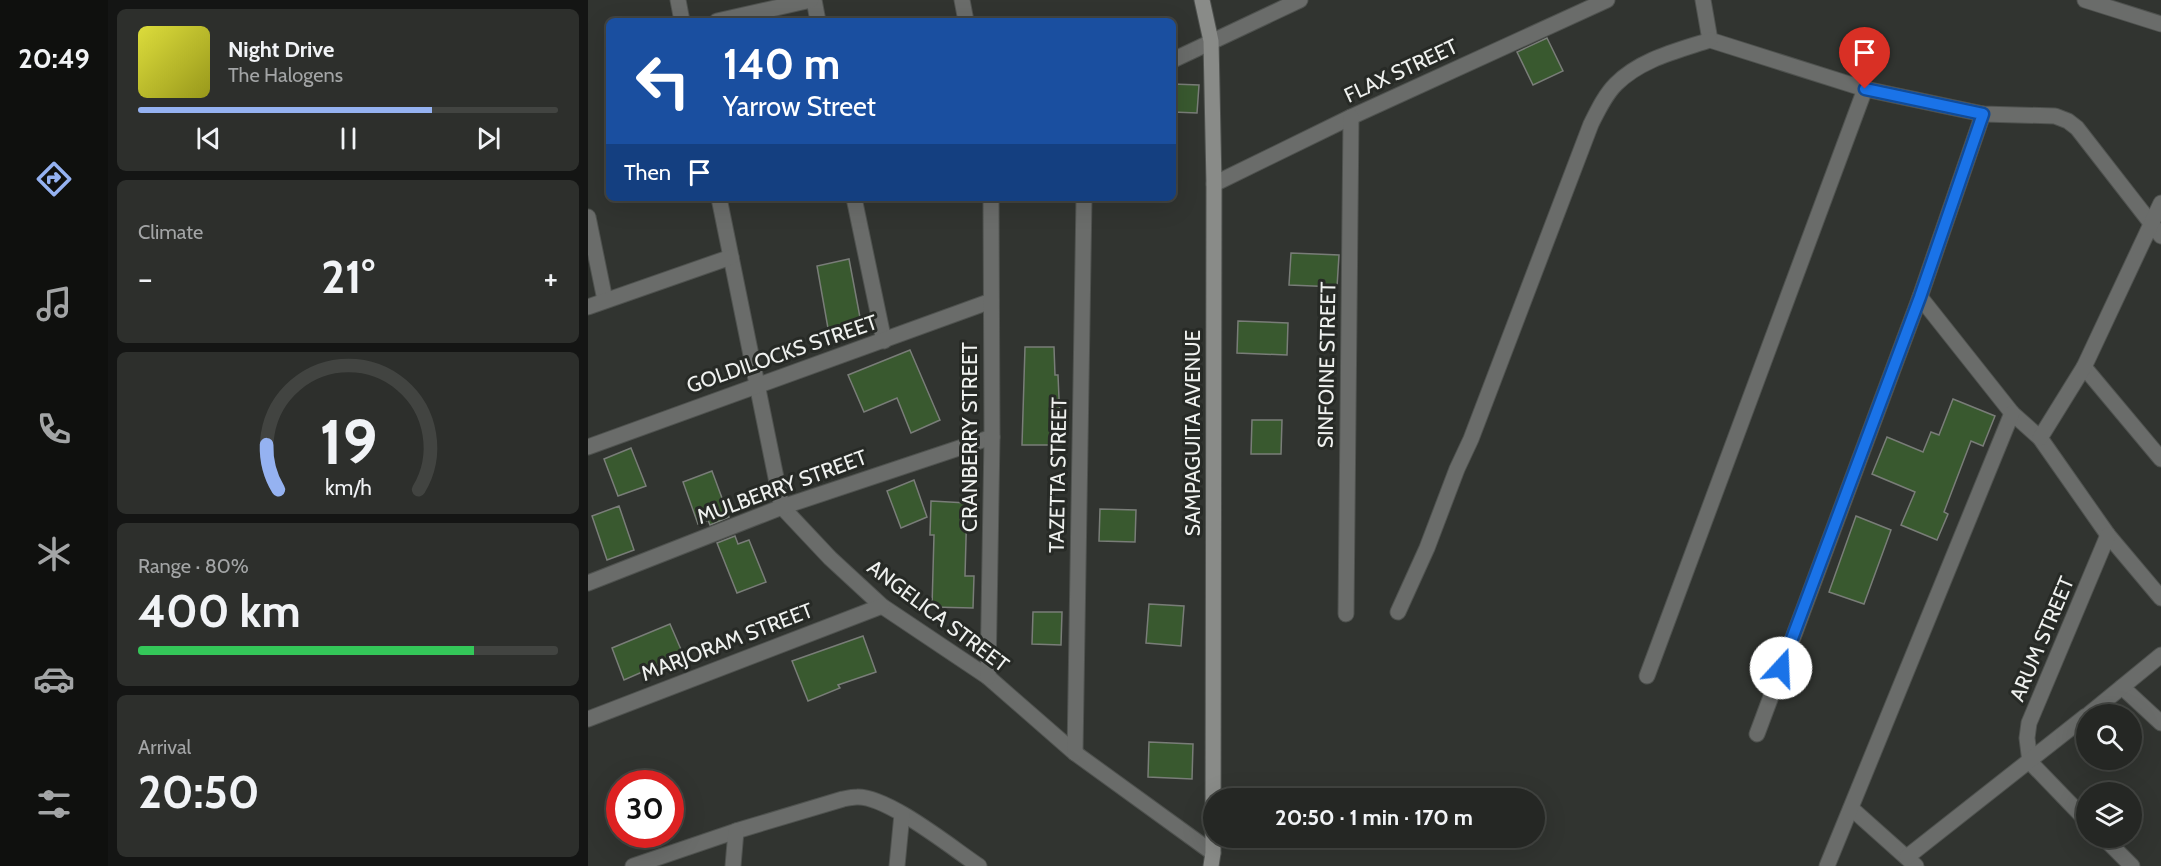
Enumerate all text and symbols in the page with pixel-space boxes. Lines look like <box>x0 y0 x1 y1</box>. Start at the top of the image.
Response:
pin <box>1839 27 1890 89</box>
street label: FLAX STREET <box>1340 33 1461 108</box>
text: Night Drive <box>228 36 334 63</box>
icon: arrive <box>1848 36 1881 69</box>
text: 140 m <box>723 38 840 90</box>
text: 20:49 <box>18 42 90 75</box>
icon: left <box>624 42 702 120</box>
text: The Halogens <box>228 63 343 87</box>
text: Yarrow Street <box>723 90 876 123</box>
icon: previous <box>192 122 225 155</box>
icon: pause <box>332 122 365 155</box>
icon: next <box>472 122 505 155</box>
icon: arrive <box>683 156 716 189</box>
icon: directions <box>33 158 75 200</box>
text: Then <box>624 159 671 186</box>
text: Climate <box>138 220 203 244</box>
text: 21° <box>321 250 375 304</box>
text: − <box>138 258 153 298</box>
text: + <box>543 258 558 298</box>
street label: SINFOINE STREET <box>1313 282 1340 448</box>
icon: music <box>33 283 75 325</box>
street label: GOLDILOCKS STREET <box>683 309 880 398</box>
street label: SAMPAGUITA AVENUE <box>1180 330 1205 536</box>
street label: CRANBERRY STREET <box>957 342 982 532</box>
street label: TAZETTA STREET <box>1044 397 1071 553</box>
text: 19 <box>319 404 377 480</box>
icon: phone <box>33 408 75 450</box>
street label: MULBERRY STREET <box>693 444 870 529</box>
text: km/h <box>325 474 371 500</box>
icon: climate <box>33 533 75 575</box>
text: Range · 80% <box>138 554 249 578</box>
street label: ANGELICA STREET <box>863 554 1014 677</box>
street label: ARUM STREET <box>2004 573 2079 705</box>
text: 400 km <box>138 584 301 638</box>
street label: MARJORAM STREET <box>637 597 816 686</box>
position arrow <box>1749 636 1813 700</box>
icon: car <box>33 658 75 700</box>
map controls <box>2076 704 2142 848</box>
button: search <box>2076 704 2142 770</box>
text: Arrival <box>138 735 191 759</box>
text: 20:50 <box>138 765 260 819</box>
speed limit sign: 30 <box>606 770 684 848</box>
button: layers <box>2076 782 2142 848</box>
icon: filters <box>33 783 75 825</box>
text: 20:50 · 1 min · 170 m <box>1275 804 1473 831</box>

